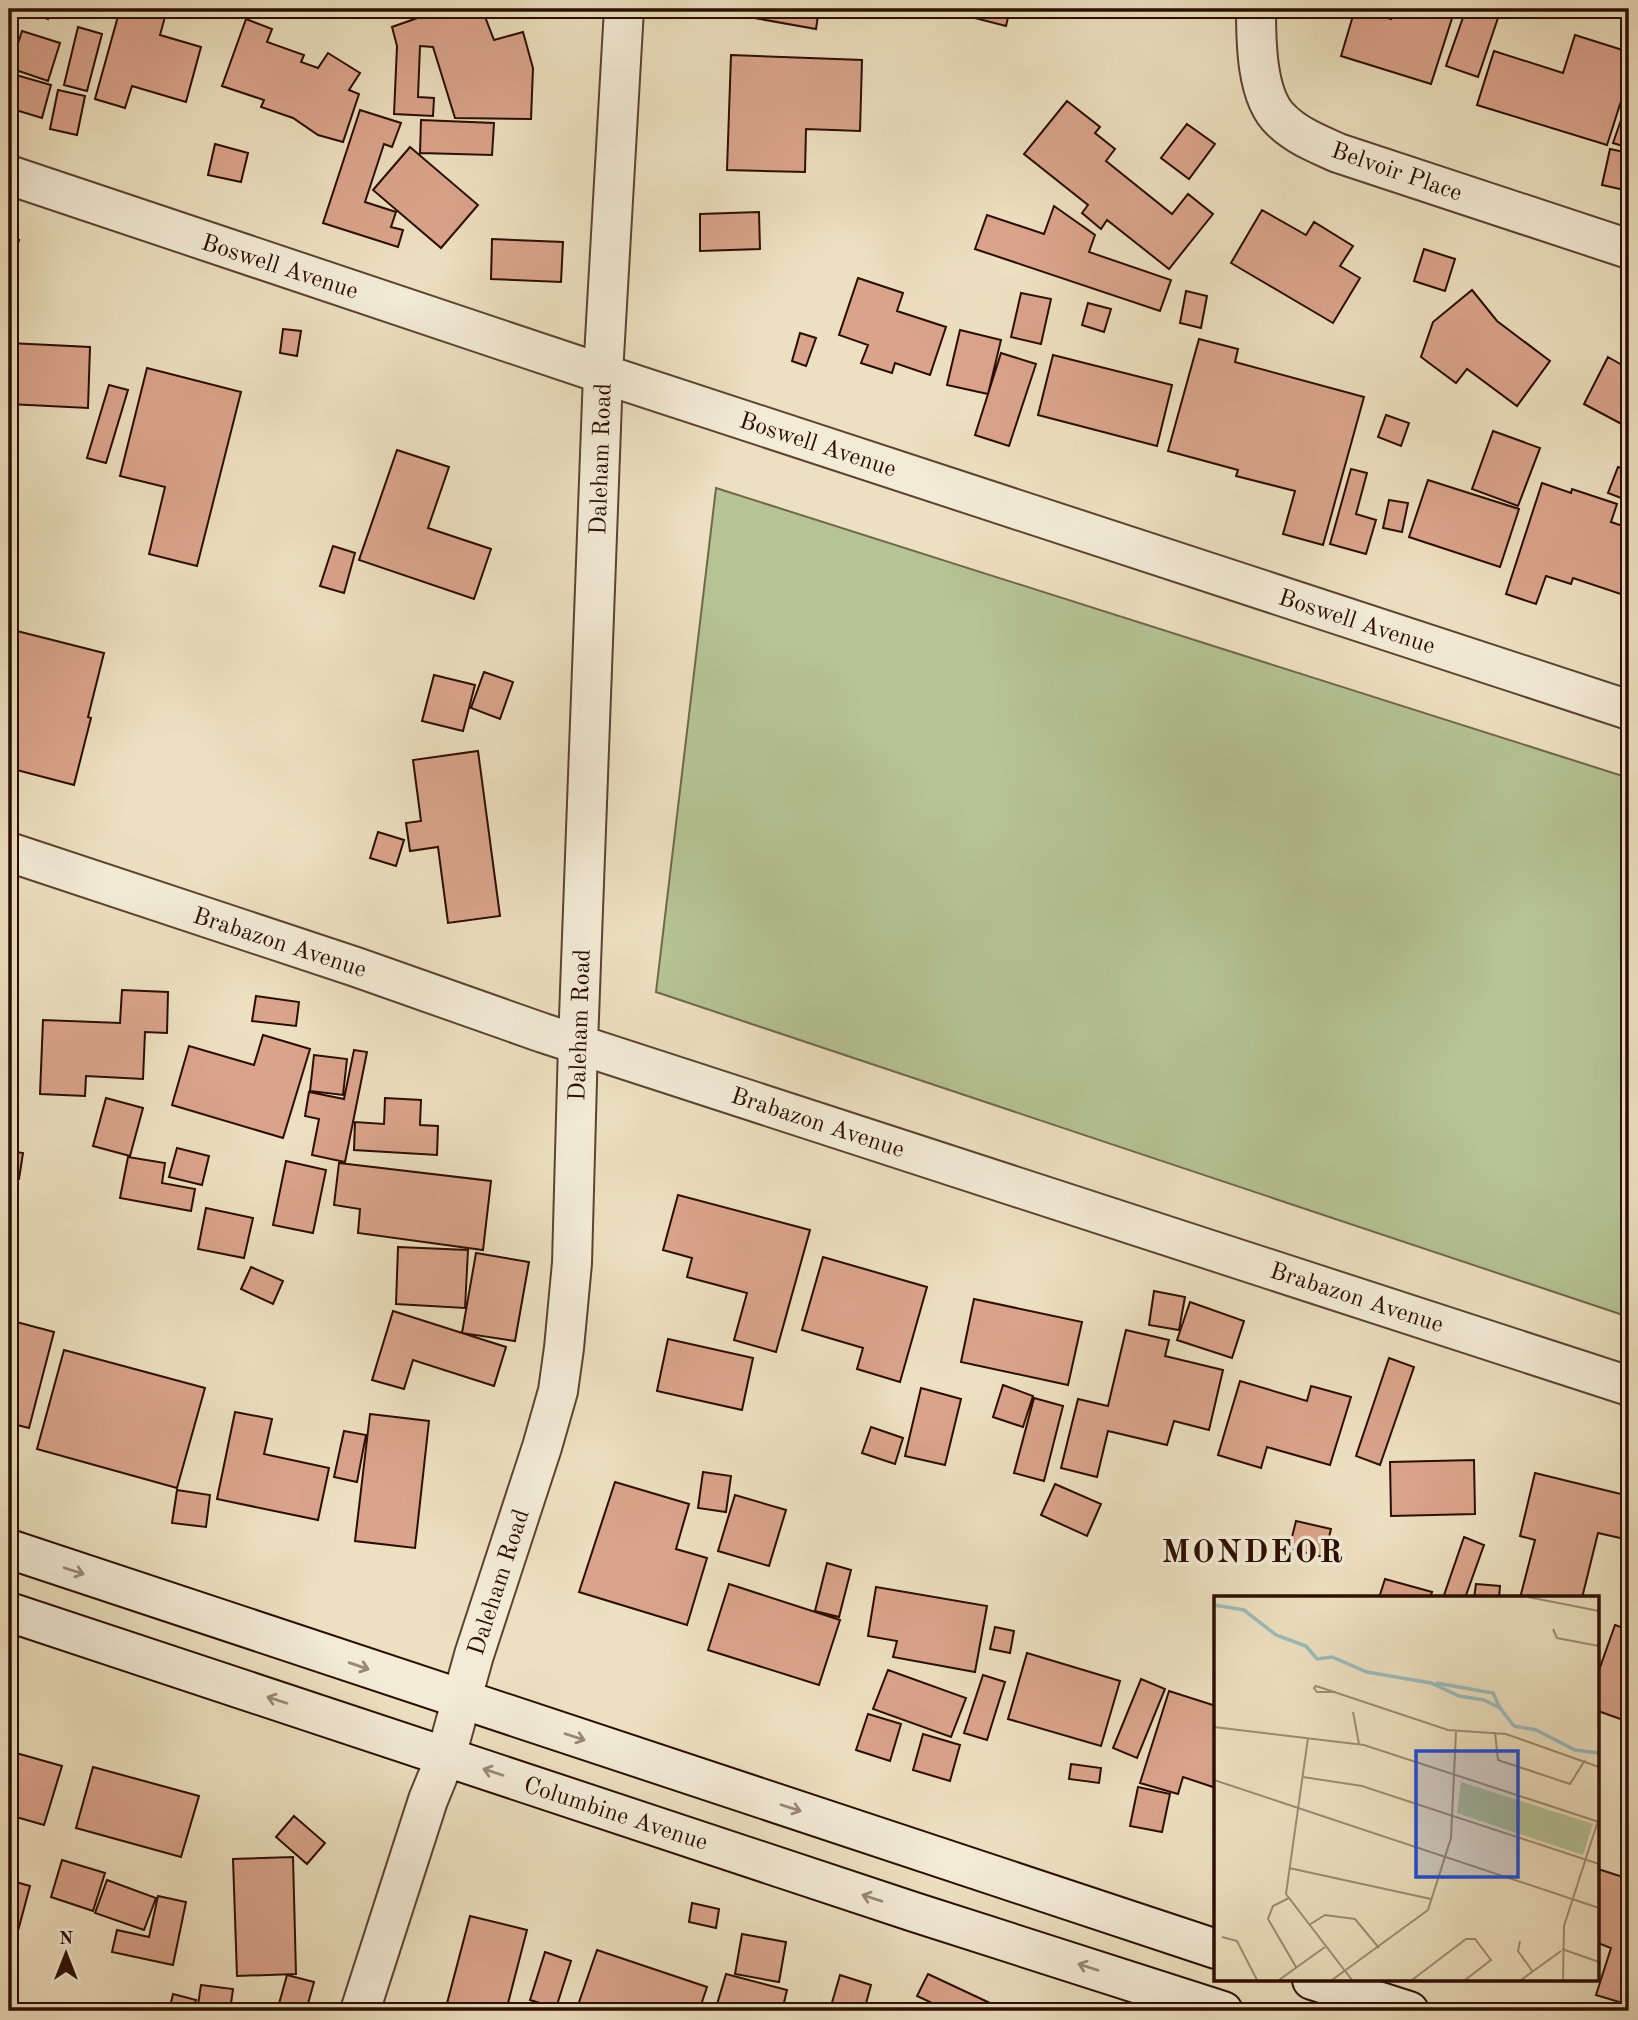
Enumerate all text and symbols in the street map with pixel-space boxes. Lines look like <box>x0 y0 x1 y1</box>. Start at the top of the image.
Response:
street label: Belvoir Place <box>1328 139 1465 207</box>
street label: Boswell Avenue <box>198 231 361 305</box>
street label: Daleham Road <box>587 383 617 536</box>
street label: Boswell Avenue <box>736 409 899 483</box>
street label: Boswell Avenue <box>1275 586 1438 660</box>
street label: Brabazon Avenue <box>190 905 369 983</box>
street label: Daleham Road <box>566 949 596 1102</box>
street label: Brabazon Avenue <box>728 1085 907 1163</box>
street label: Brabazon Avenue <box>1267 1260 1446 1338</box>
street label: Daleham Road <box>465 1507 535 1659</box>
district label: MONDEOR <box>1161 1538 1345 1570</box>
one-way arrow <box>62 1565 84 1578</box>
inset map <box>1214 1596 1600 1982</box>
one-way arrow <box>348 1661 370 1673</box>
one-way arrow <box>266 1693 288 1706</box>
one-way arrow <box>564 1731 586 1744</box>
one-way arrow <box>482 1765 504 1778</box>
street label: Columbine Avenue <box>520 1774 710 1856</box>
one-way arrow <box>780 1803 802 1815</box>
one-way arrow <box>861 1891 883 1903</box>
north arrow <box>32 1918 102 1988</box>
text: N <box>59 1930 74 1949</box>
one-way arrow <box>1078 1960 1100 1972</box>

